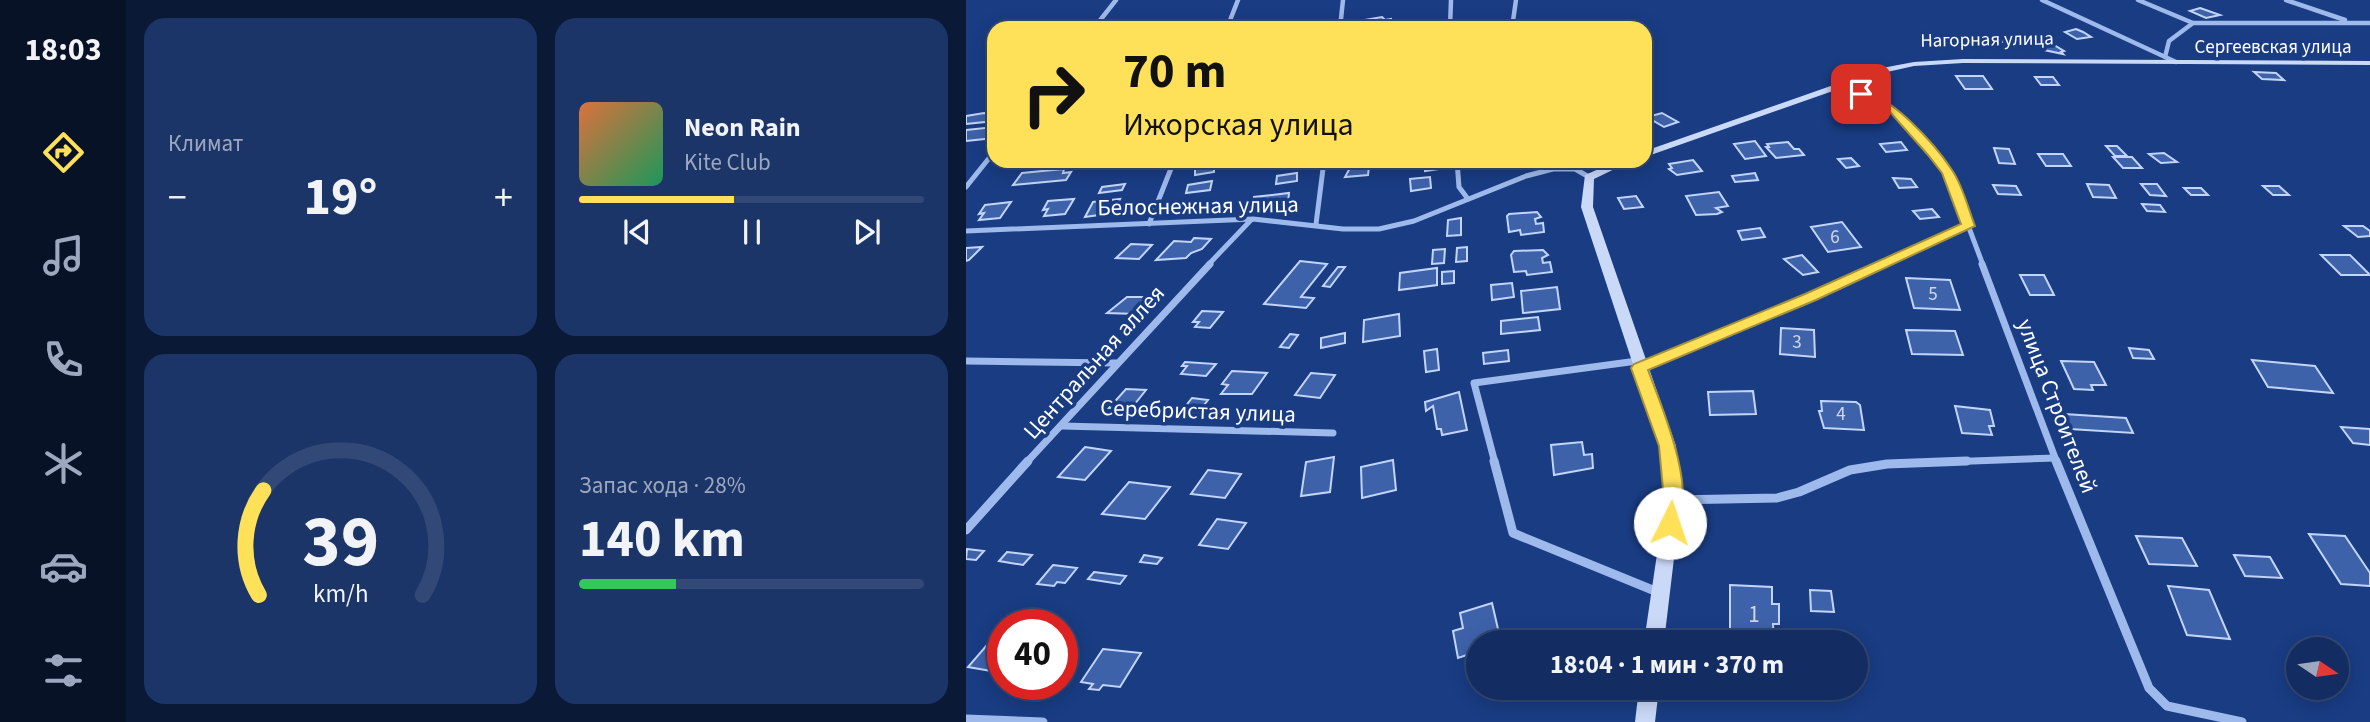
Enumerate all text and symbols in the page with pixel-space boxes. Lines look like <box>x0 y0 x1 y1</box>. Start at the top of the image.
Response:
street label: Нагорная улица <box>1920 25 2054 55</box>
text: 18:03 <box>24 27 102 73</box>
street label: Сергеевская улица <box>2194 34 2352 61</box>
text: 70 m <box>1123 37 1227 107</box>
icon: right <box>1008 49 1099 140</box>
pin <box>1831 64 1891 124</box>
icon: arrive <box>1842 75 1880 113</box>
text: Ижорская улица <box>1123 102 1354 148</box>
text: Neon Rain <box>684 109 801 146</box>
text: Климат <box>168 127 243 160</box>
icon: directions <box>39 128 88 177</box>
text: Kite Club <box>684 146 771 179</box>
text: 19° <box>304 161 377 235</box>
text: − <box>168 171 187 225</box>
text: + <box>494 171 513 225</box>
street label: Белоснежная улица <box>1097 188 1299 224</box>
icon: previous <box>618 213 656 251</box>
icon: pause <box>733 213 771 251</box>
icon: next <box>848 213 886 251</box>
house number: 6 <box>1830 224 1840 251</box>
icon: music <box>39 231 88 280</box>
street label: Центральная аллея <box>1016 278 1172 446</box>
house number: 5 <box>1928 281 1938 308</box>
street label: улица Строителей <box>2009 314 2105 498</box>
house number: 3 <box>1792 329 1802 356</box>
icon: phone <box>39 335 88 384</box>
street label: Серебристая улица <box>1100 391 1296 431</box>
house number: 4 <box>1836 401 1846 428</box>
icon: climate <box>39 439 88 488</box>
text: Запас хода · 28% <box>579 469 746 502</box>
position arrow <box>1633 486 1707 560</box>
text: 39 <box>302 490 379 594</box>
text: 140 km <box>579 503 745 577</box>
icon: car <box>39 542 88 591</box>
text: km/h <box>313 576 368 612</box>
house number: 1 <box>1748 598 1760 631</box>
speed limit sign: 40 <box>987 609 1078 700</box>
north arrow <box>2286 637 2348 700</box>
map controls <box>2286 637 2349 700</box>
icon: filters <box>39 646 88 695</box>
text: 18:04 · 1 мин · 370 m <box>1550 646 1784 683</box>

